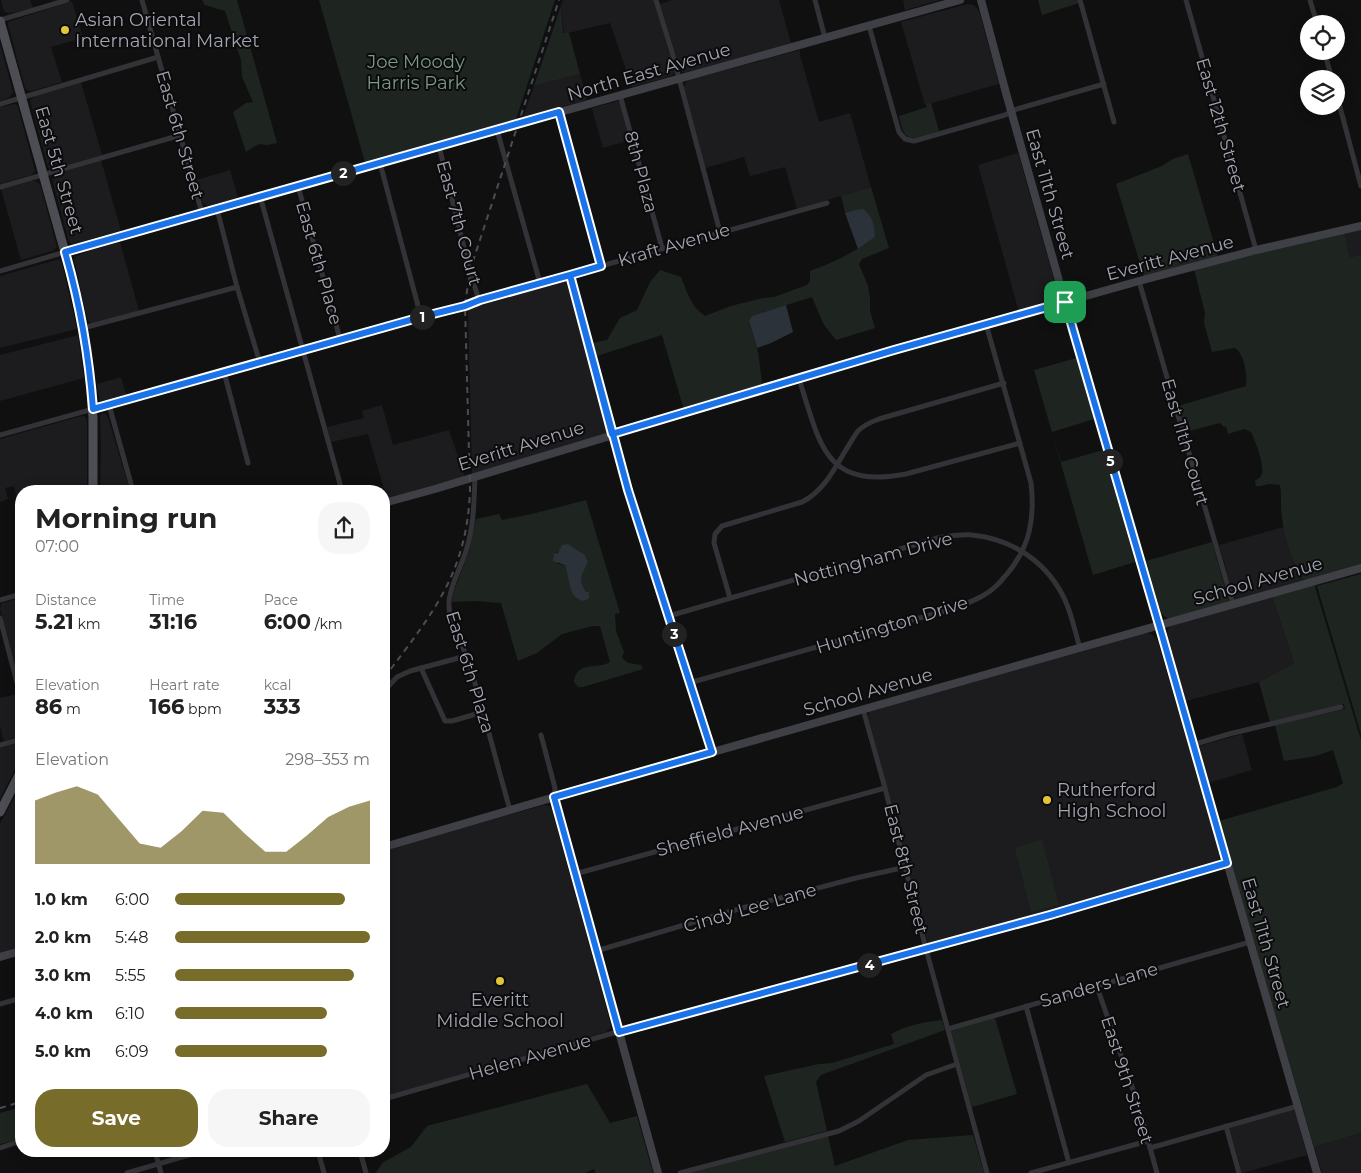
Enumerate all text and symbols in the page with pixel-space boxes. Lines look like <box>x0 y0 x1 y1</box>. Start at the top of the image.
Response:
place label: Asian Oriental International Market <box>75 9 260 52</box>
map controls <box>1300 15 1345 115</box>
button: locate <box>1300 15 1345 60</box>
marker: Asian Oriental International Market <box>59 24 71 36</box>
street label: North East Avenue <box>565 38 733 106</box>
park label: Joe Moody Harris Park <box>366 51 466 94</box>
street label: East 12th Street <box>1191 55 1251 195</box>
street label: East 6th Street <box>151 68 209 202</box>
button: layers <box>1300 70 1345 115</box>
street label: East 5th Street <box>30 103 88 237</box>
street label: East 11th Street <box>1021 126 1079 262</box>
street label: 8th Plaza <box>620 129 662 215</box>
street label: East 7th Court <box>432 158 486 288</box>
pin: 2 <box>330 160 356 186</box>
text: 2 <box>339 164 348 182</box>
street label: East 6th Place <box>291 199 347 328</box>
street label: Kraft Avenue <box>615 218 733 272</box>
street label: Everitt Avenue <box>1104 230 1236 286</box>
pin <box>1044 281 1086 323</box>
icon: arrive <box>1051 288 1079 316</box>
pin: 1 <box>410 304 434 330</box>
text: 1 <box>420 308 425 326</box>
street label: East 11th Court <box>1156 376 1214 508</box>
street label: Everitt Avenue <box>455 416 587 476</box>
pin: 5 <box>1098 448 1122 474</box>
text: 5 <box>1106 452 1115 470</box>
text: Morning run <box>35 501 217 535</box>
button: share <box>318 502 370 554</box>
street label: Nottingham Drive <box>791 527 955 591</box>
text: 07:00 <box>35 537 79 556</box>
street label: School Avenue <box>1191 552 1325 610</box>
text: Distance <box>35 591 97 609</box>
text: Time <box>149 591 184 609</box>
text: Pace <box>264 591 298 609</box>
street label: Huntington Drive <box>813 591 971 659</box>
street label: East 6th Plaza <box>441 608 499 736</box>
text: 5.21 <box>35 609 74 634</box>
text: 31:16 <box>149 609 197 634</box>
text: 6:00 <box>264 609 311 634</box>
text: km <box>74 615 101 633</box>
text: /km <box>311 615 343 633</box>
pin: 3 <box>662 622 686 646</box>
text: 3 <box>670 625 679 643</box>
street label: School Avenue <box>801 663 935 721</box>
text: Elevation <box>35 676 100 694</box>
text: Heart rate <box>149 676 220 694</box>
text: kcal <box>264 676 292 694</box>
text: 86 <box>35 694 62 719</box>
text: 166 <box>149 694 184 719</box>
text: 333 <box>264 694 301 719</box>
text: m <box>62 700 81 718</box>
text: bpm <box>184 700 222 718</box>
text: Elevation <box>35 750 109 769</box>
text: 298–353 m <box>285 750 370 769</box>
place label: Rutherford High School <box>1057 779 1166 822</box>
marker: Rutherford High School <box>1041 794 1053 806</box>
street label: Sheffield Avenue <box>654 801 806 861</box>
street label: East 8th Street <box>879 802 933 936</box>
street label: East 11th Street <box>1237 875 1295 1011</box>
street label: Cindy Lee Lane <box>681 878 819 938</box>
text: 1.0 km <box>35 890 88 909</box>
text: 6:00 <box>115 890 149 909</box>
text: 2.0 km <box>35 928 91 947</box>
text: 5:48 <box>115 928 148 947</box>
pin: 4 <box>856 952 882 978</box>
text: 4 <box>865 956 874 974</box>
street label: Sanders Lane <box>1037 958 1161 1012</box>
text: 3.0 km <box>35 966 91 985</box>
text: 5:55 <box>115 966 145 985</box>
marker: Everitt Middle School <box>494 975 506 987</box>
place label: Everitt Middle School <box>436 989 564 1032</box>
text: 4.0 km <box>35 1004 93 1023</box>
text: 6:10 <box>115 1004 145 1023</box>
street label: East 9th Street <box>1096 1013 1158 1147</box>
street label: Helen Avenue <box>466 1029 594 1085</box>
text: 5.0 km <box>35 1042 91 1061</box>
text: 6:09 <box>115 1042 148 1061</box>
button: Save <box>35 1089 198 1147</box>
button: Share <box>208 1089 370 1147</box>

